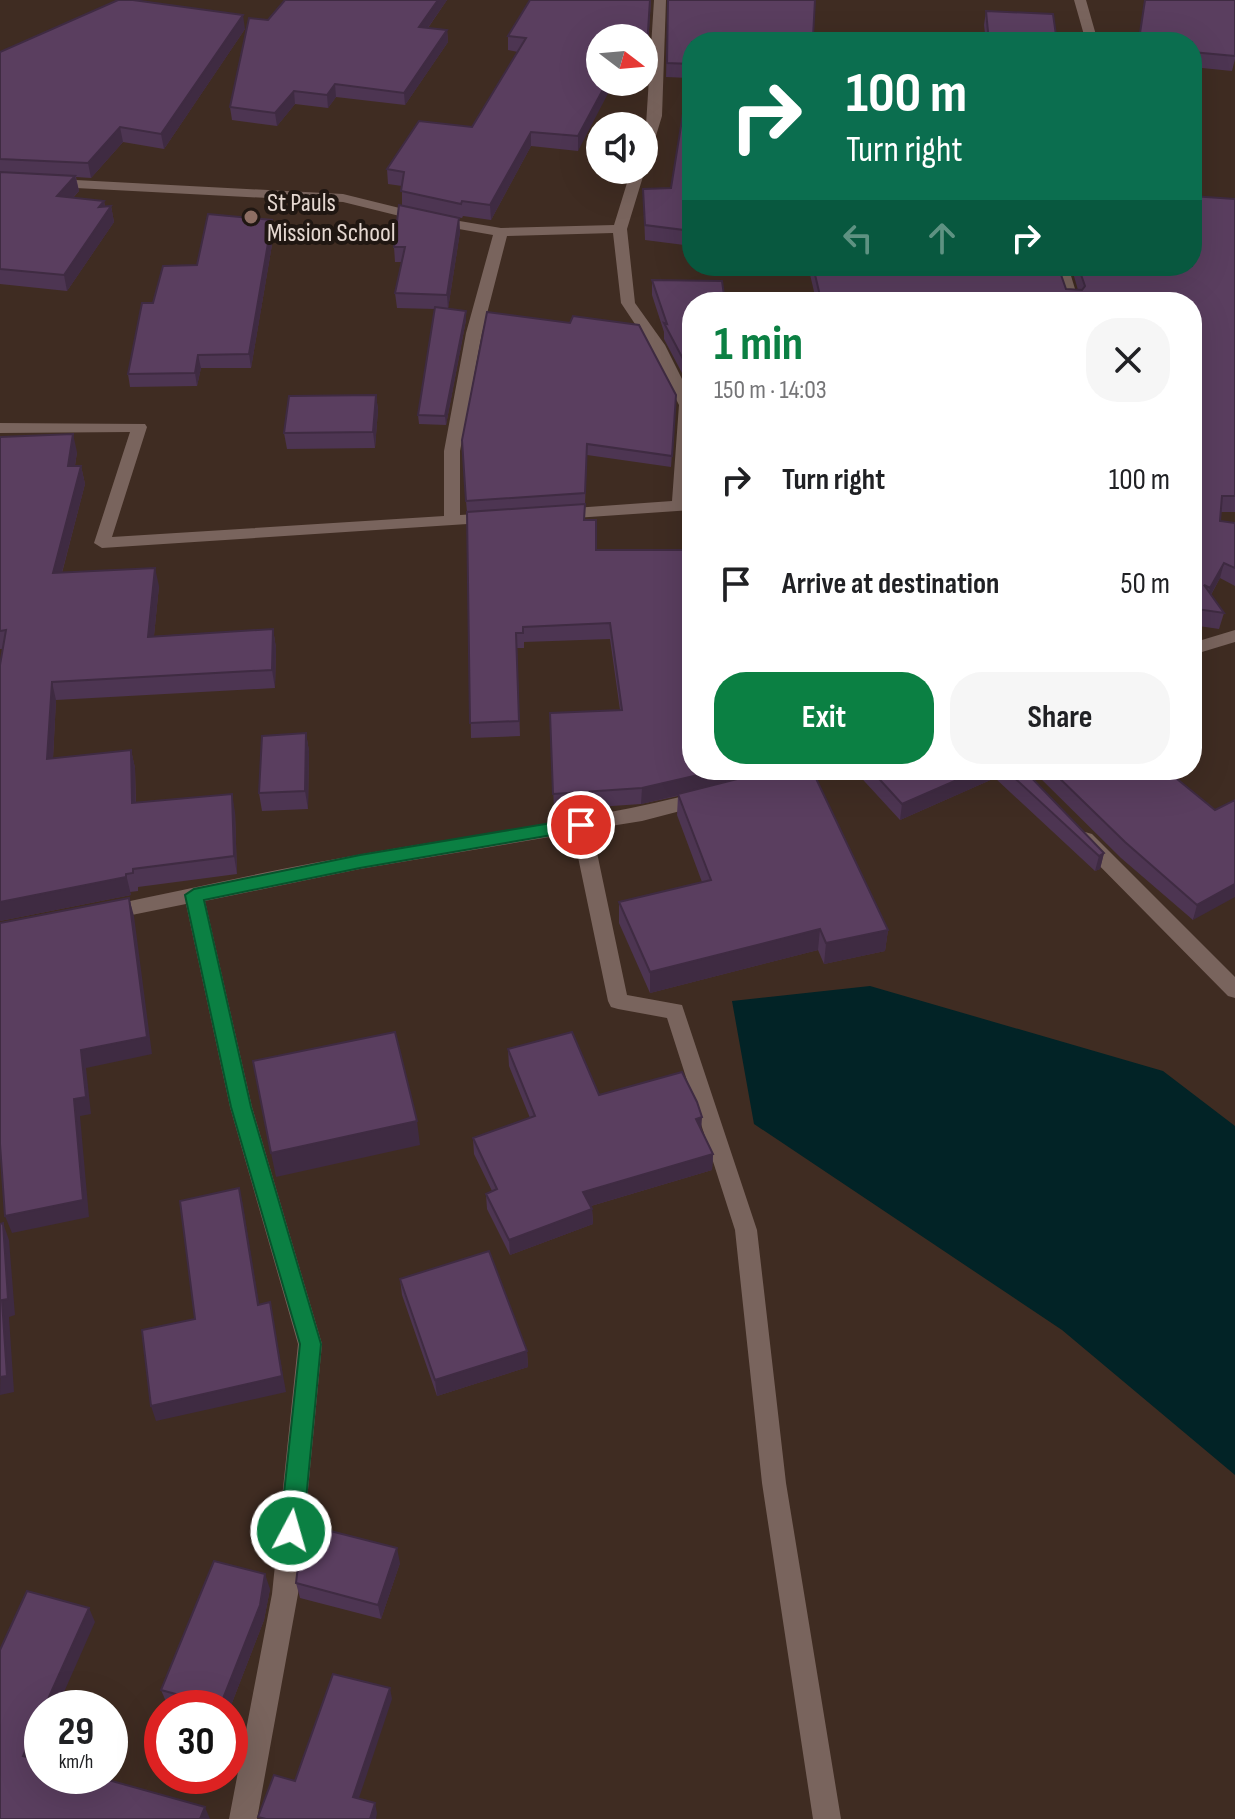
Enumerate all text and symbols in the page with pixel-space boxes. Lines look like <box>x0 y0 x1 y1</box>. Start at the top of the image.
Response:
north arrow <box>586 24 658 96</box>
map controls <box>586 24 658 184</box>
text: 100 m <box>846 61 967 128</box>
icon: right <box>714 64 818 168</box>
button: sound <box>586 112 658 184</box>
text: Turn right <box>846 129 963 172</box>
place label: St Pauls Mission School <box>267 188 396 249</box>
marker: St Pauls Mission School <box>242 208 260 226</box>
icon: left <box>836 216 880 260</box>
icon: ahead <box>920 216 964 260</box>
icon: right <box>1004 216 1048 260</box>
text: 1 min <box>714 316 803 373</box>
button: close <box>1086 318 1170 402</box>
text: 150 m · 14:03 <box>714 375 827 406</box>
icon: right <box>714 458 758 502</box>
text: Turn right <box>782 462 885 498</box>
text: 100 m <box>1109 462 1170 498</box>
icon: arrive <box>714 562 758 606</box>
text: Arrive at destination <box>782 566 999 602</box>
text: 50 m <box>1121 566 1170 602</box>
button: Exit <box>714 672 934 764</box>
button: Share <box>950 672 1170 764</box>
pin <box>547 791 615 859</box>
icon: arrive <box>559 803 603 847</box>
position arrow <box>249 1489 333 1573</box>
speed limit sign: 30 <box>144 1690 248 1794</box>
text: 29 <box>58 1708 94 1756</box>
text: km/h <box>59 1750 93 1774</box>

